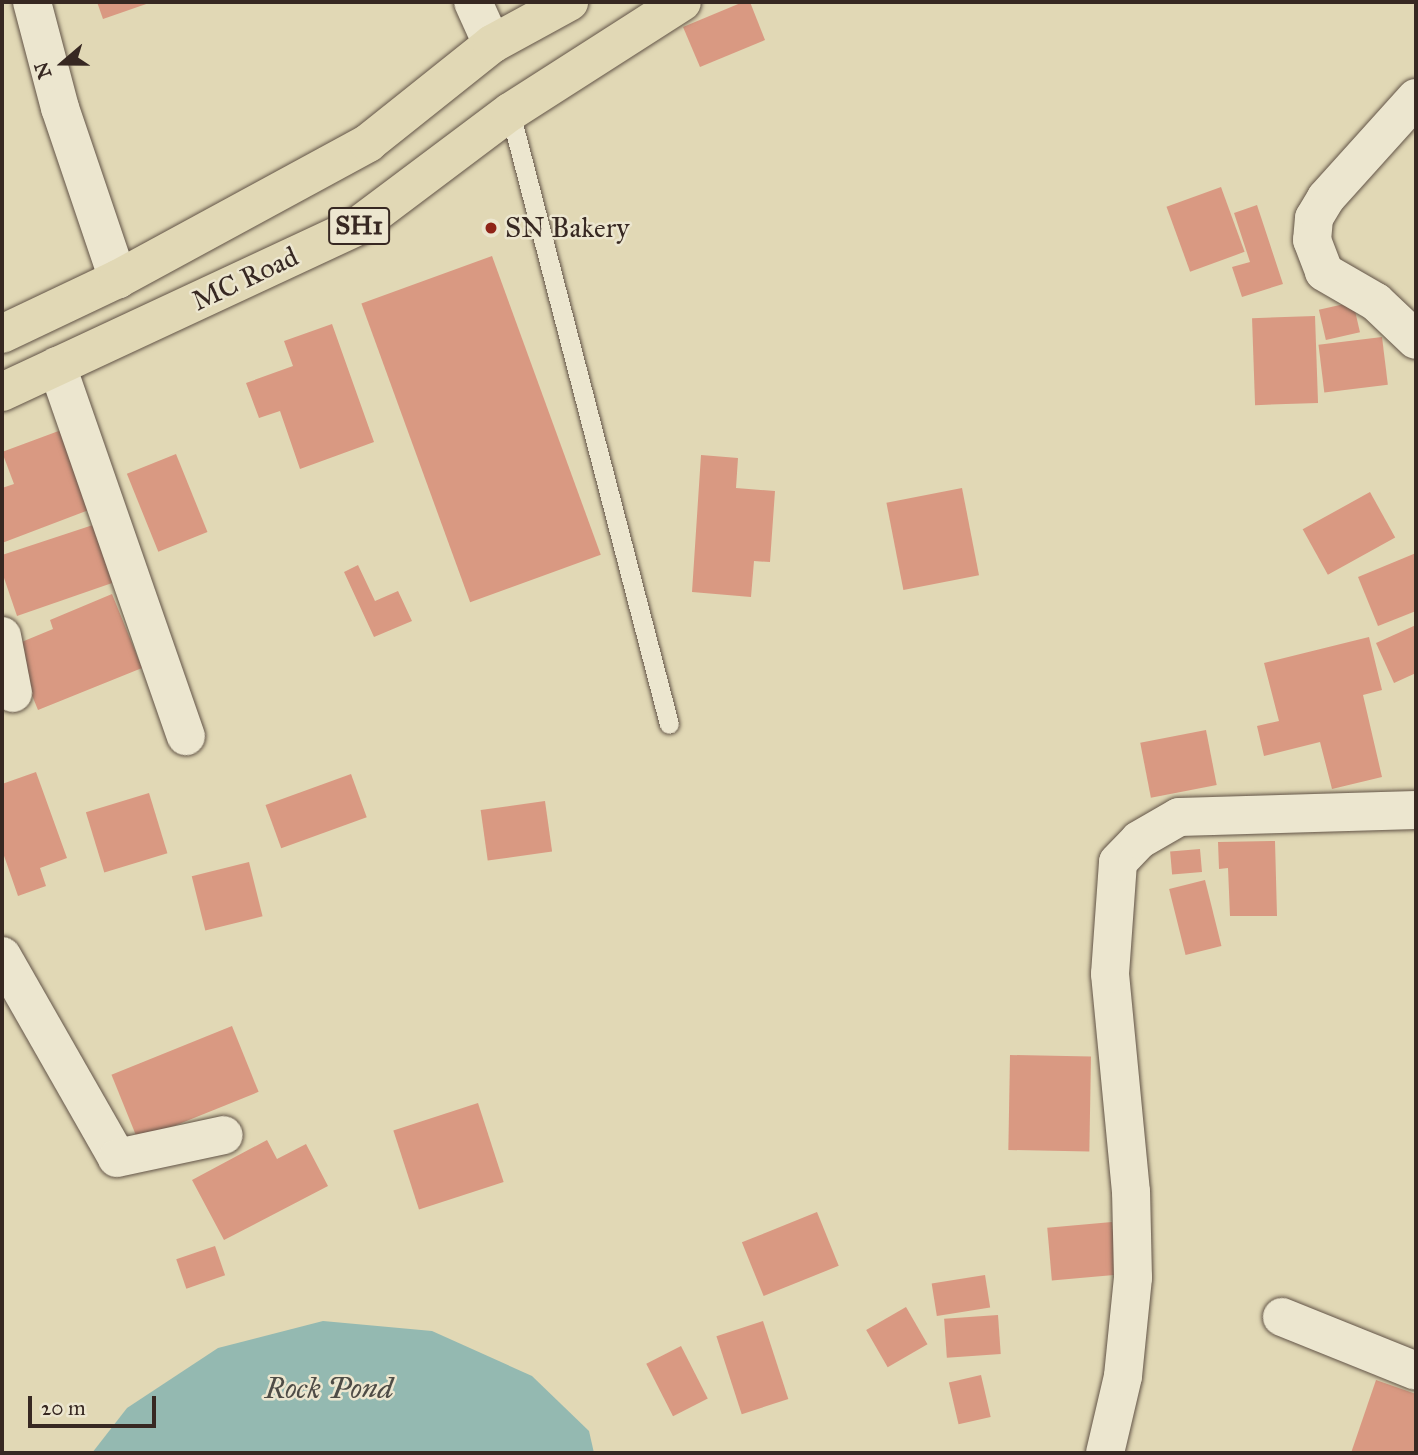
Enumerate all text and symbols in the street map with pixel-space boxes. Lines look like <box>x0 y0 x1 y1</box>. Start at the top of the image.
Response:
north arrow <box>28 28 98 98</box>
text: N <box>29 59 56 82</box>
road number: SH1 <box>328 204 390 248</box>
place label: SN Bakery <box>505 211 629 245</box>
marker: SN Bakery <box>483 220 499 236</box>
street label: MC Road <box>187 240 303 318</box>
water label: Rock Pond <box>265 1370 393 1406</box>
scale bar <box>32 1382 159 1426</box>
text: 20 m <box>41 1395 86 1421</box>

